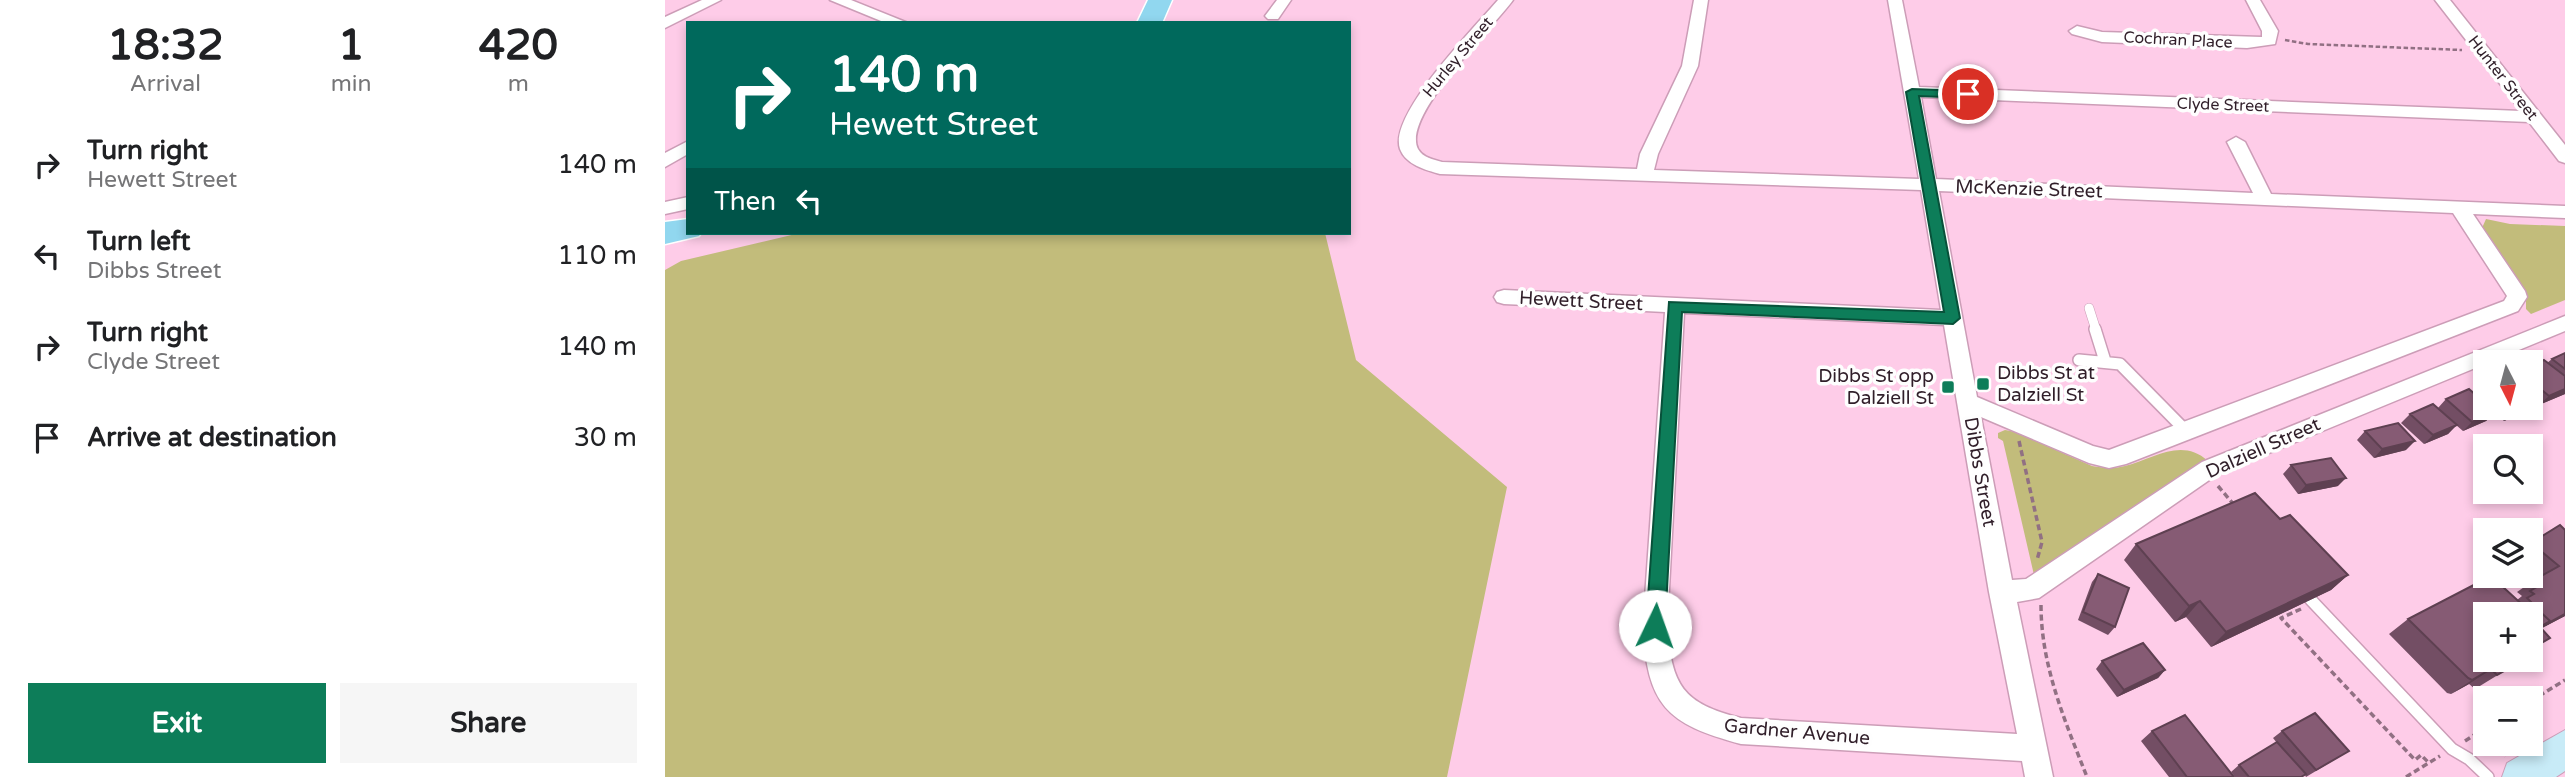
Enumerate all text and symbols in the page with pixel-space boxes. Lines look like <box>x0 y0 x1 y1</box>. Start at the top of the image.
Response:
street label: Hurley Street <box>1418 13 1498 101</box>
text: 18:32 <box>107 20 224 71</box>
text: 1 <box>338 20 364 71</box>
text: 420 <box>479 20 558 71</box>
street label: Cochran Place <box>2123 27 2233 53</box>
street label: Hunter Street <box>2464 32 2542 124</box>
text: 140 m <box>829 46 979 105</box>
icon: right <box>714 49 805 140</box>
pin <box>1938 64 1998 124</box>
text: Arrival <box>130 70 201 98</box>
text: min <box>331 70 372 98</box>
text: m <box>508 70 529 98</box>
icon: arrive <box>1949 75 1987 113</box>
street label: Clyde Street <box>2176 93 2270 117</box>
text: Hewett Street <box>829 106 1038 144</box>
text: Turn right <box>87 135 208 166</box>
icon: right <box>28 146 66 184</box>
text: 140 m <box>557 149 637 180</box>
text: Hewett Street <box>87 166 237 194</box>
street label: McKenzie Street <box>1955 175 2103 203</box>
icon: left <box>790 182 828 220</box>
text: Then <box>714 186 776 217</box>
text: Turn left <box>87 226 190 257</box>
icon: left <box>28 237 66 275</box>
text: 110 m <box>557 240 637 271</box>
text: Dibbs Street <box>87 257 222 285</box>
street label: Hewett Street <box>1518 287 1644 315</box>
text: Turn right <box>87 317 208 348</box>
icon: right <box>28 328 66 366</box>
text: 140 m <box>557 331 637 362</box>
text: Clyde Street <box>87 348 220 376</box>
north arrow <box>2473 350 2543 420</box>
map controls <box>2473 350 2543 756</box>
place label: Dibbs St at Dalziell St <box>1997 362 2095 406</box>
place label: Dibbs St opp Dalziell St <box>1818 365 1934 409</box>
marker: Dibbs St at Dalziell St <box>1975 376 1991 392</box>
marker: Dibbs St opp Dalziell St <box>1940 379 1956 395</box>
street label: Dalziell Street <box>2202 413 2324 483</box>
street label: Dibbs Street <box>1960 415 2000 529</box>
icon: arrive <box>28 419 66 457</box>
text: Arrive at destination <box>87 422 337 453</box>
text: 30 m <box>574 422 637 453</box>
button: search <box>2473 434 2543 504</box>
button: layers <box>2473 518 2543 588</box>
position arrow <box>1618 589 1692 663</box>
button: + <box>2473 602 2543 672</box>
button: Exit <box>28 683 326 763</box>
button: Share <box>340 683 637 763</box>
button: − <box>2473 686 2543 756</box>
street label: Gardner Avenue <box>1723 715 1871 749</box>

